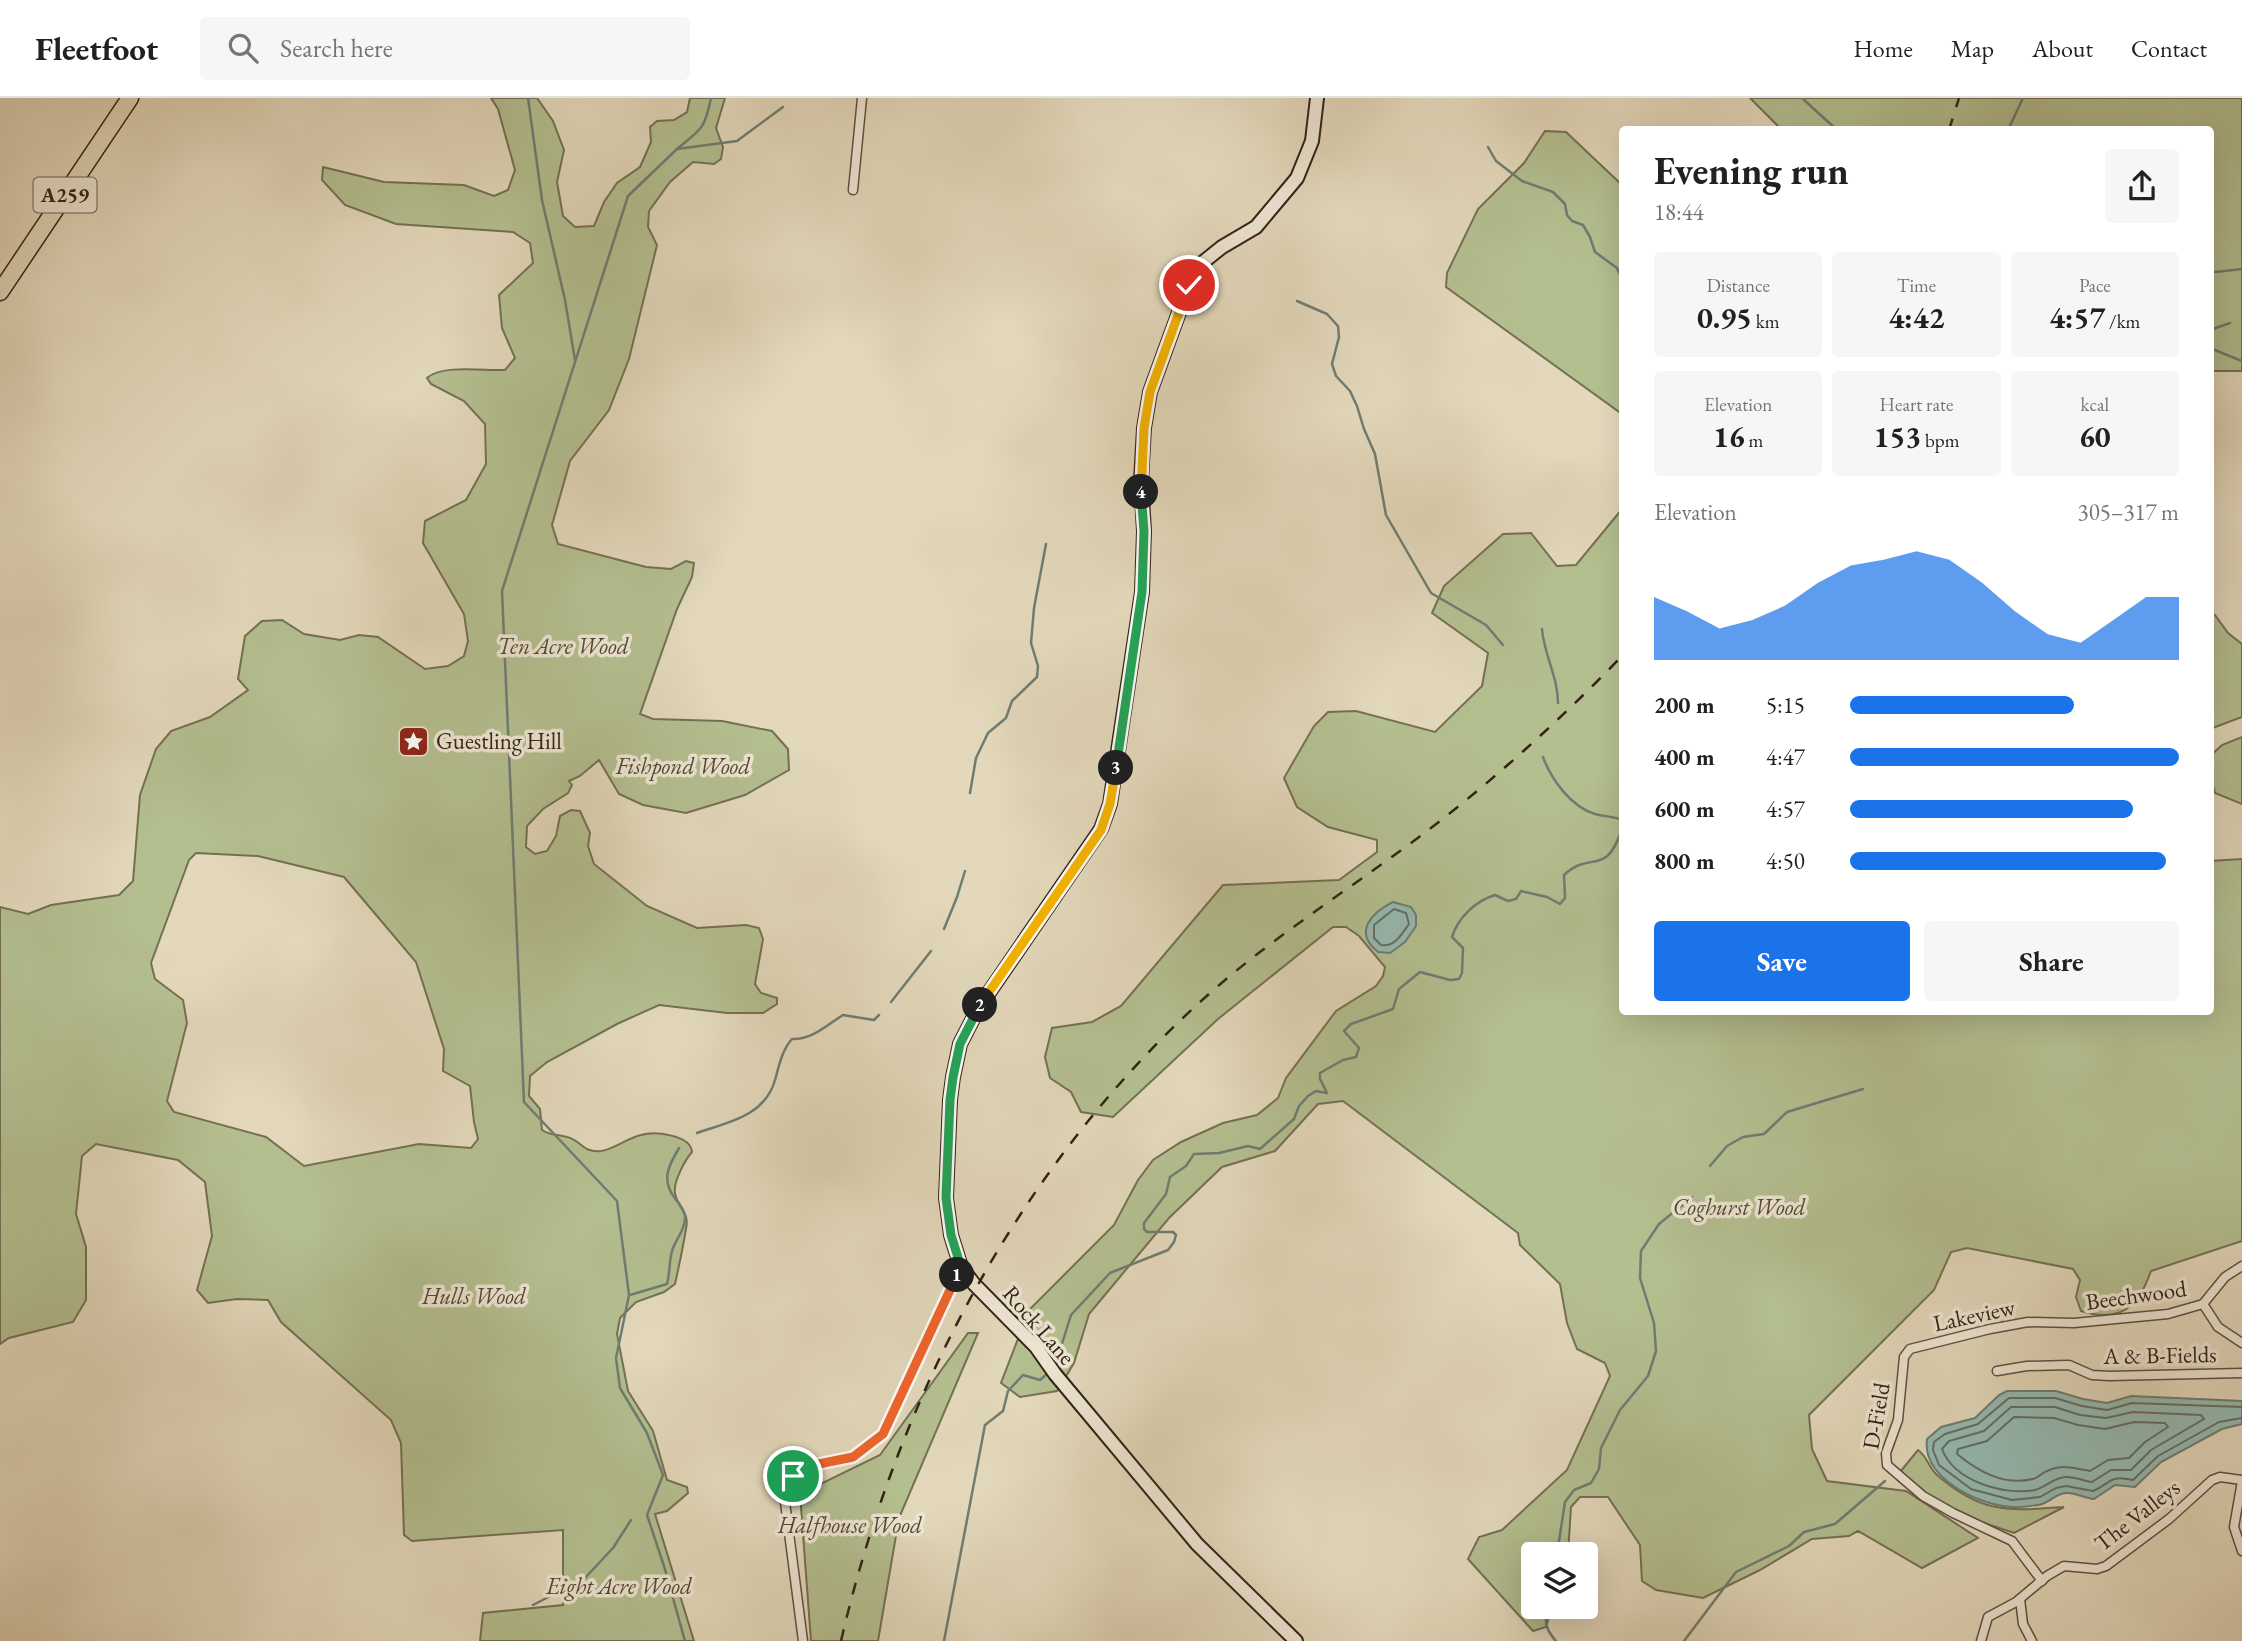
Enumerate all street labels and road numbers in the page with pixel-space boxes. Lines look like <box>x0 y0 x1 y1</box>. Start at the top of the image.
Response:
road number: A259 <box>34 178 96 212</box>
street label: Beechwood <box>2084 1273 2189 1317</box>
street label: Rock Lane <box>996 1279 1082 1371</box>
street label: Lakeview <box>1930 1292 2018 1338</box>
street label: A & B-Fields <box>2102 1339 2217 1371</box>
street label: D-Field <box>1855 1380 1897 1452</box>
street label: The Valleys <box>2088 1472 2186 1558</box>

